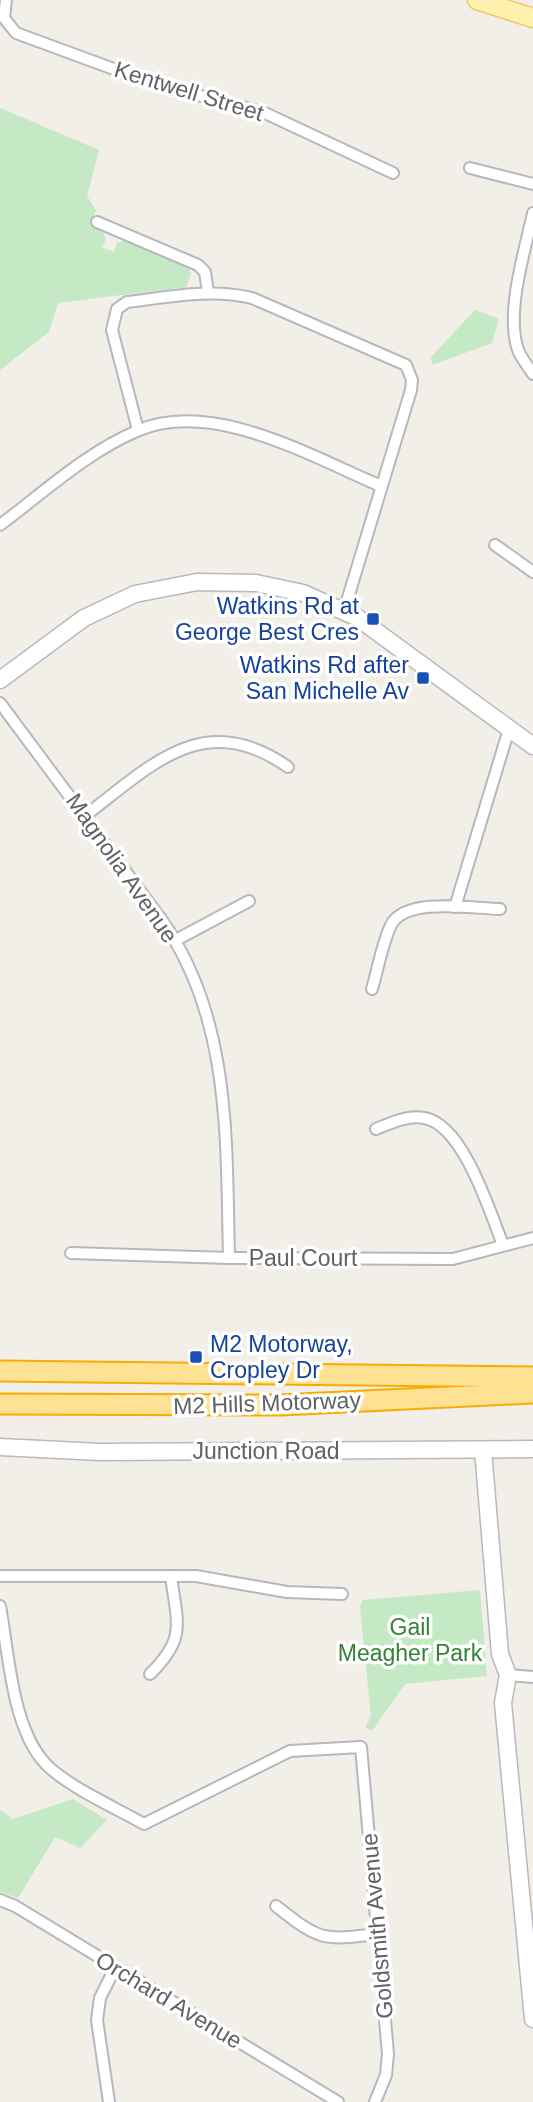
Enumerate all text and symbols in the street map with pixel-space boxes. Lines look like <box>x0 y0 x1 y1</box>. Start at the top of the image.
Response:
street label: Kentwell Street <box>111 56 267 126</box>
place label: Watkins Rd at George Best Cres <box>175 593 360 645</box>
marker: Watkins Rd at George Best Cres <box>365 611 381 627</box>
place label: Watkins Rd after San Michelle Av <box>240 652 409 704</box>
marker: Watkins Rd after San Michelle Av <box>415 670 431 686</box>
street label: Magnolia Avenue <box>61 788 183 948</box>
street label: Paul Court <box>249 1245 358 1271</box>
place label: M2 Motorway, Cropley Dr <box>210 1331 353 1383</box>
marker: M2 Motorway, Cropley Dr <box>188 1349 204 1365</box>
street label: M2 Hills Motorway <box>173 1387 362 1419</box>
street label: Junction Road <box>192 1438 340 1464</box>
park label: Gail Meagher Park <box>338 1614 483 1666</box>
street label: Goldsmith Avenue <box>356 1832 398 2020</box>
street label: Orchard Avenue <box>91 1946 247 2054</box>

